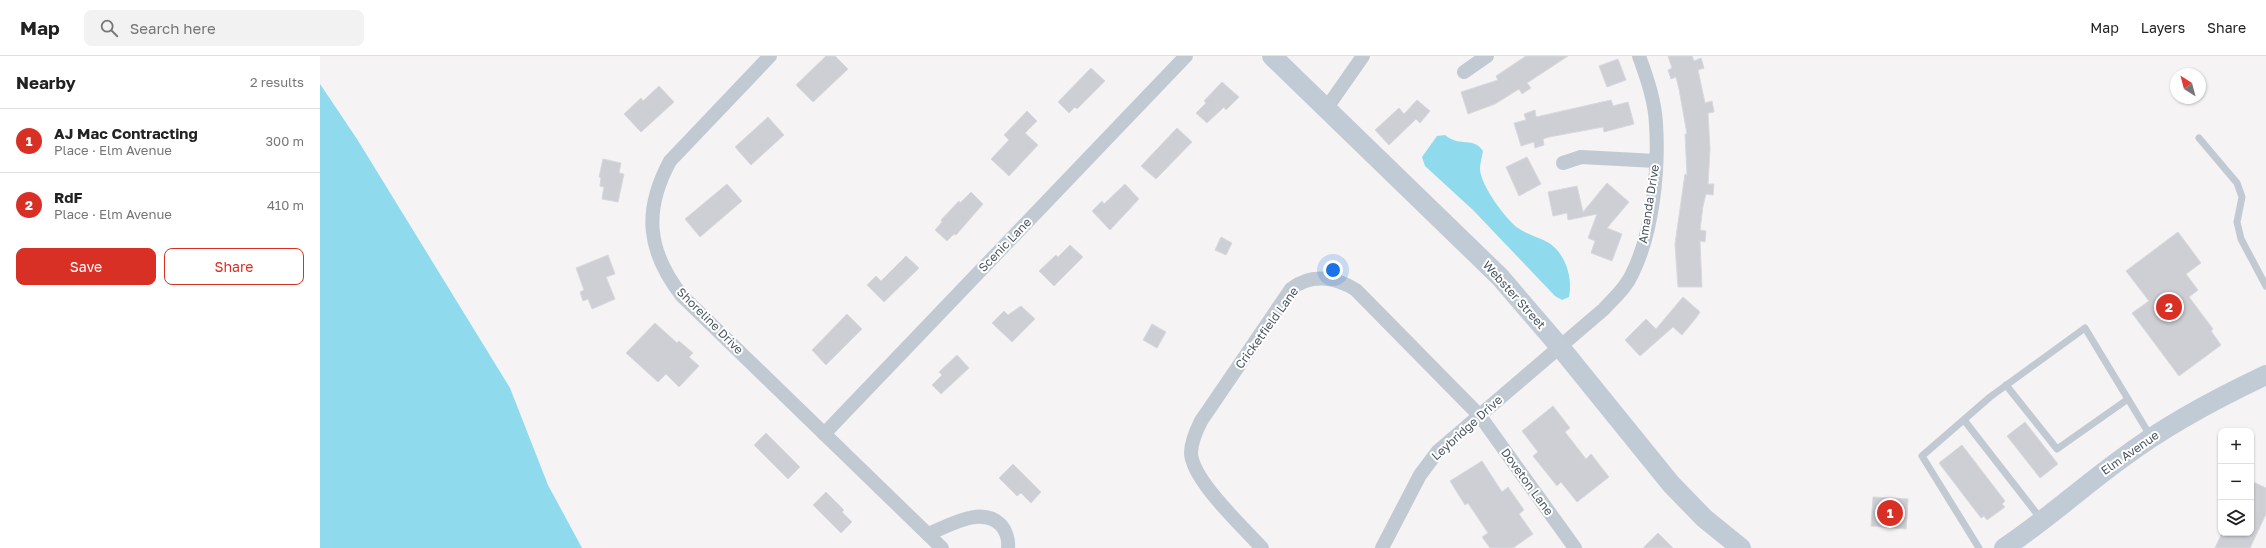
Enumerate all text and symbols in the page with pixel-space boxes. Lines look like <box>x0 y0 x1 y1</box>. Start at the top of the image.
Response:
search box <box>84 10 364 46</box>
text: Map <box>20 16 60 39</box>
icon: search <box>98 17 120 39</box>
text: Search here <box>130 19 216 37</box>
text: Map <box>2090 19 2119 36</box>
text: Layers <box>2141 19 2185 36</box>
text: Share <box>2207 19 2246 36</box>
north arrow <box>2170 68 2206 104</box>
text: Nearby <box>16 72 76 93</box>
text: 2 results <box>250 74 304 90</box>
text: AJ Mac Contracting <box>54 124 198 142</box>
text: 1 <box>26 133 32 149</box>
text: 300 m <box>266 133 304 149</box>
text: Place · Elm Avenue <box>54 142 172 158</box>
street label: Amanda Drive <box>1635 163 1662 244</box>
text: RdF <box>54 188 82 206</box>
text: 2 <box>25 197 33 213</box>
text: 410 m <box>267 197 304 213</box>
text: Place · Elm Avenue <box>54 206 172 222</box>
street label: Scenic Lane <box>975 214 1034 275</box>
button: Save <box>16 248 156 285</box>
button: Share <box>164 248 304 285</box>
street label: Webster Street <box>1480 257 1549 332</box>
your location <box>1323 260 1343 280</box>
street label: Shoreline Drive <box>674 284 747 357</box>
street label: Cricketfield Lane <box>1232 284 1301 372</box>
pin: 2 <box>2156 292 2182 322</box>
street label: Leybridge Drive <box>1428 392 1505 463</box>
street label: Elm Avenue <box>2098 427 2162 478</box>
map controls <box>2218 428 2254 536</box>
button: + <box>2218 428 2254 464</box>
street label: Doveton Lane <box>1498 445 1557 518</box>
button: − <box>2218 464 2254 500</box>
pin: 1 <box>1877 498 1903 528</box>
button: layers <box>2218 500 2254 536</box>

